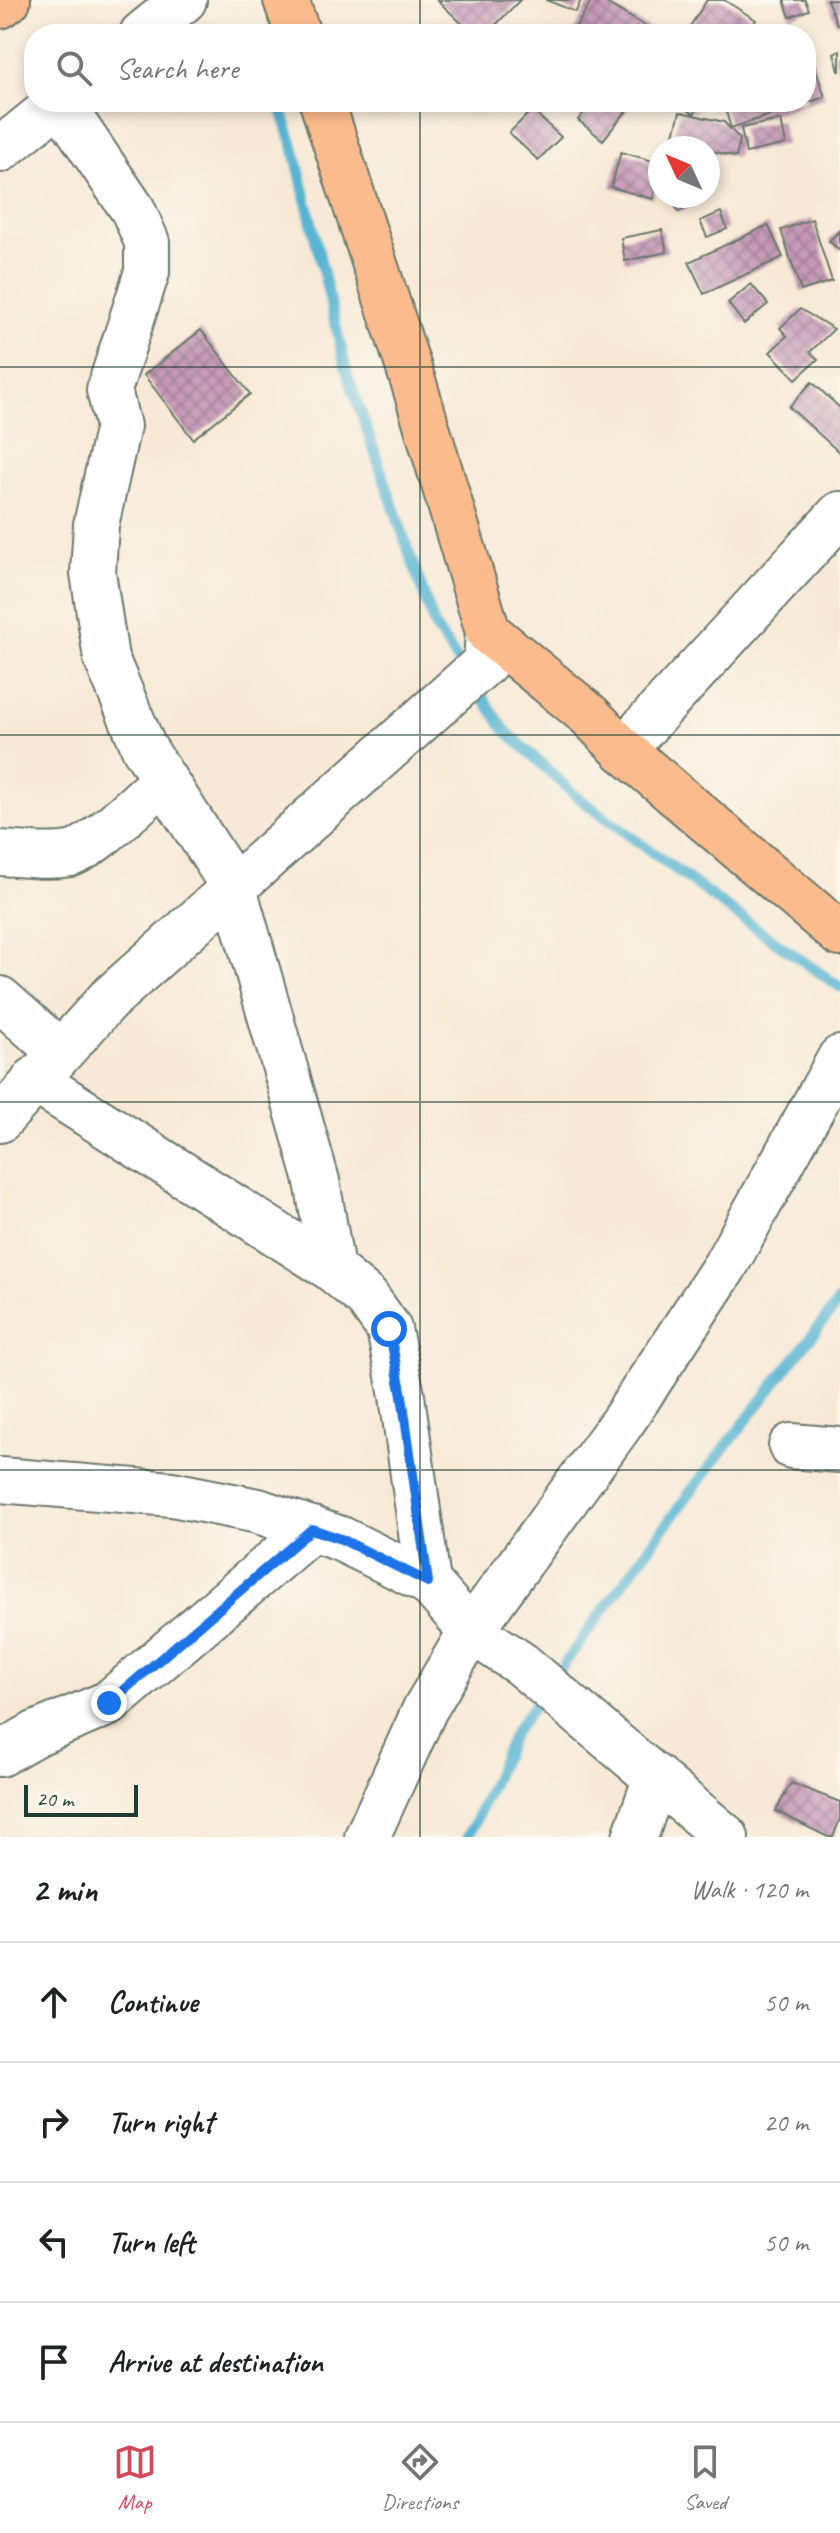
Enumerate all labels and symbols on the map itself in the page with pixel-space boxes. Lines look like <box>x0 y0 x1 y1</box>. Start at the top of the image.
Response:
north arrow <box>648 136 720 208</box>
route start <box>371 1311 407 1347</box>
route end <box>91 1685 127 1721</box>
scale bar <box>24 1781 138 1817</box>

